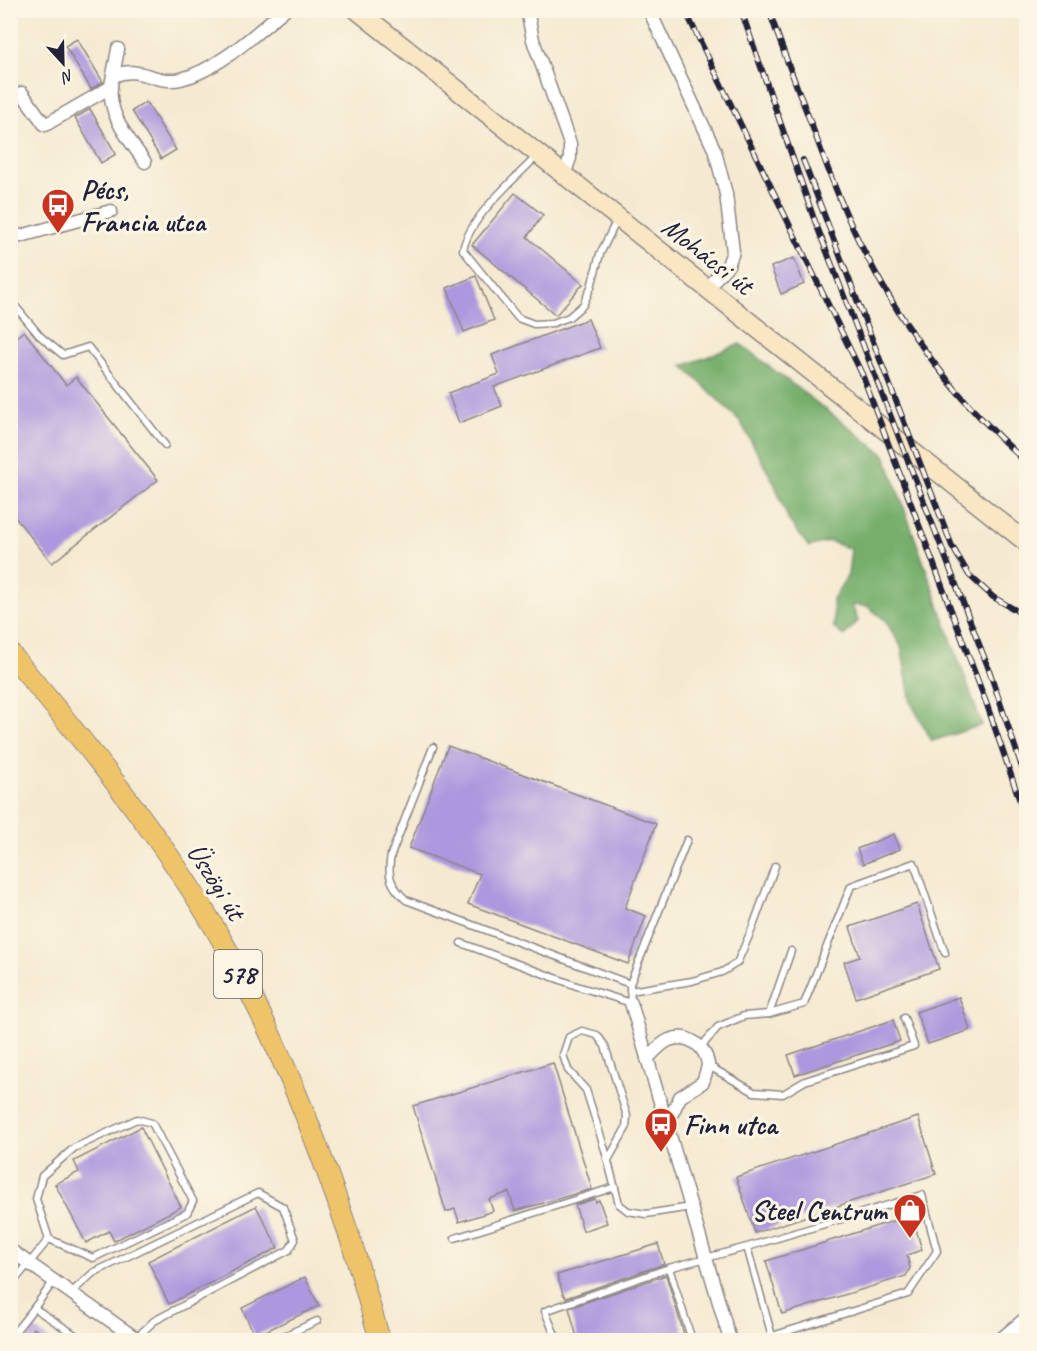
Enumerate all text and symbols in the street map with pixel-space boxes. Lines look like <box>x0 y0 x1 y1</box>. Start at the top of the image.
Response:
north arrow <box>33 33 93 93</box>
text: N <box>57 65 77 88</box>
place label: Pécs, Francia utca <box>81 172 207 239</box>
bus stop icon: Pécs, Francia utca <box>40 187 76 234</box>
street label: Mohácsi út <box>655 209 763 304</box>
street label: Üszögi út <box>180 837 255 928</box>
road number: 578 <box>214 950 262 998</box>
bus stop icon: Finn utca <box>643 1106 679 1153</box>
place label: Finn utca <box>684 1107 779 1142</box>
shop icon: Steel Centrum <box>892 1192 928 1239</box>
place label: Steel Centrum <box>751 1193 889 1228</box>

